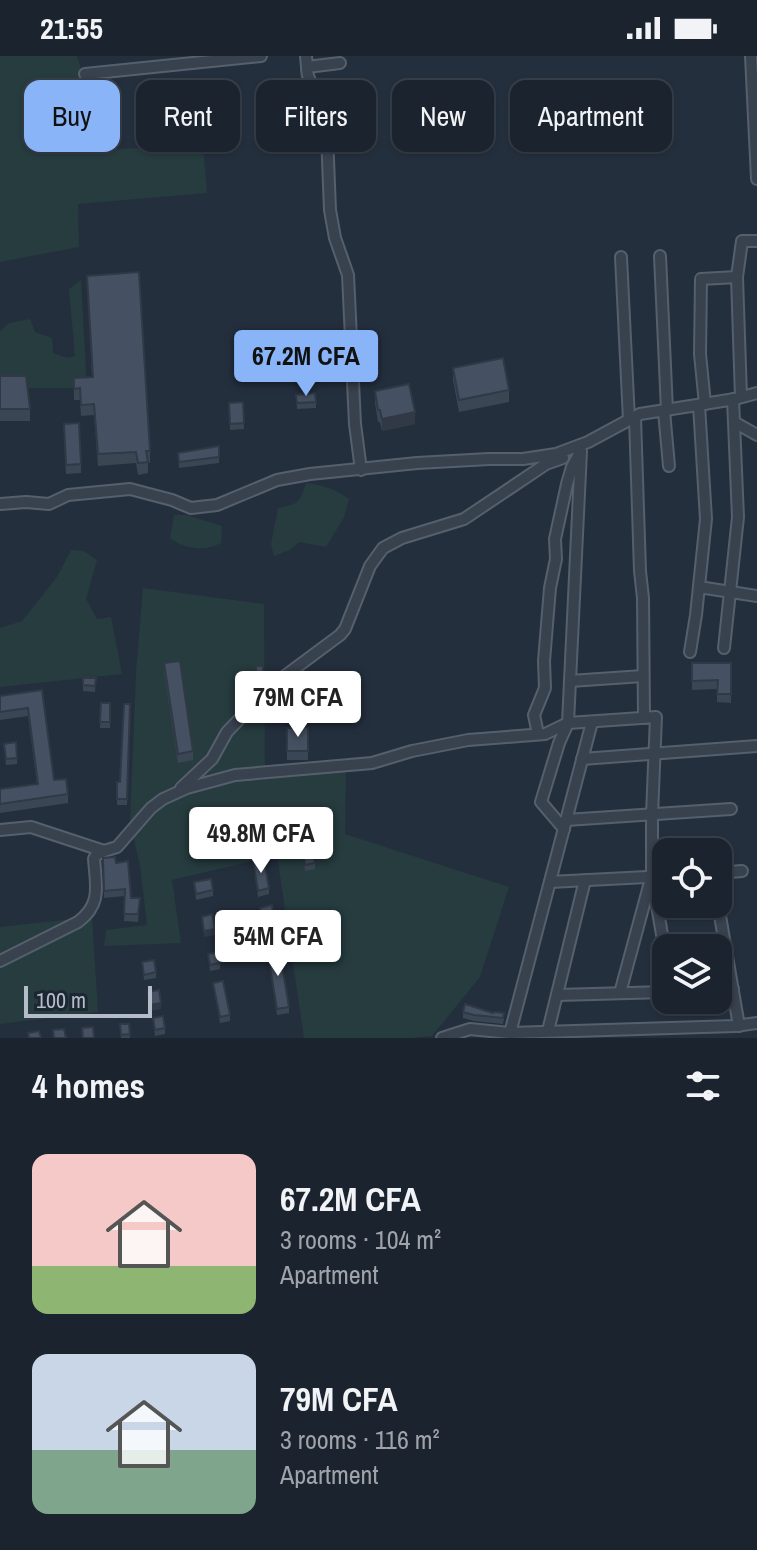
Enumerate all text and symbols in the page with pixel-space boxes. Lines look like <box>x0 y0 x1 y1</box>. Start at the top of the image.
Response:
text: 21:55 <box>40 8 103 48</box>
chip: Buy <box>24 80 120 152</box>
chip: Rent <box>136 80 240 152</box>
chip: Filters <box>256 80 376 152</box>
chip: New <box>392 80 494 152</box>
chip: Apartment <box>510 80 672 152</box>
pin: 67.2M CFA <box>214 330 398 398</box>
text: 67.2M CFA <box>252 338 360 373</box>
pin: 79M CFA <box>224 671 372 739</box>
text: 79M CFA <box>253 679 343 714</box>
pin: 49.8M CFA <box>169 807 353 875</box>
text: 49.8M CFA <box>207 815 315 850</box>
map controls <box>652 838 732 1014</box>
button: locate <box>652 838 732 918</box>
pin: 54M CFA <box>204 910 352 978</box>
text: 54M CFA <box>233 918 323 953</box>
button: layers <box>652 934 732 1014</box>
scale bar <box>24 982 152 1018</box>
text: 100 m <box>36 985 86 1015</box>
text: 4 homes <box>32 1063 145 1109</box>
icon: filters <box>681 1064 725 1108</box>
text: 67.2M CFA <box>280 1176 421 1222</box>
icon: home <box>96 1186 192 1282</box>
text: 3 rooms · 104 m² <box>280 1222 441 1257</box>
text: Apartment <box>280 1257 378 1292</box>
text: 79M CFA <box>280 1376 398 1422</box>
icon: home <box>96 1386 192 1482</box>
text: 3 rooms · 116 m² <box>280 1422 440 1457</box>
text: Apartment <box>280 1457 378 1492</box>

